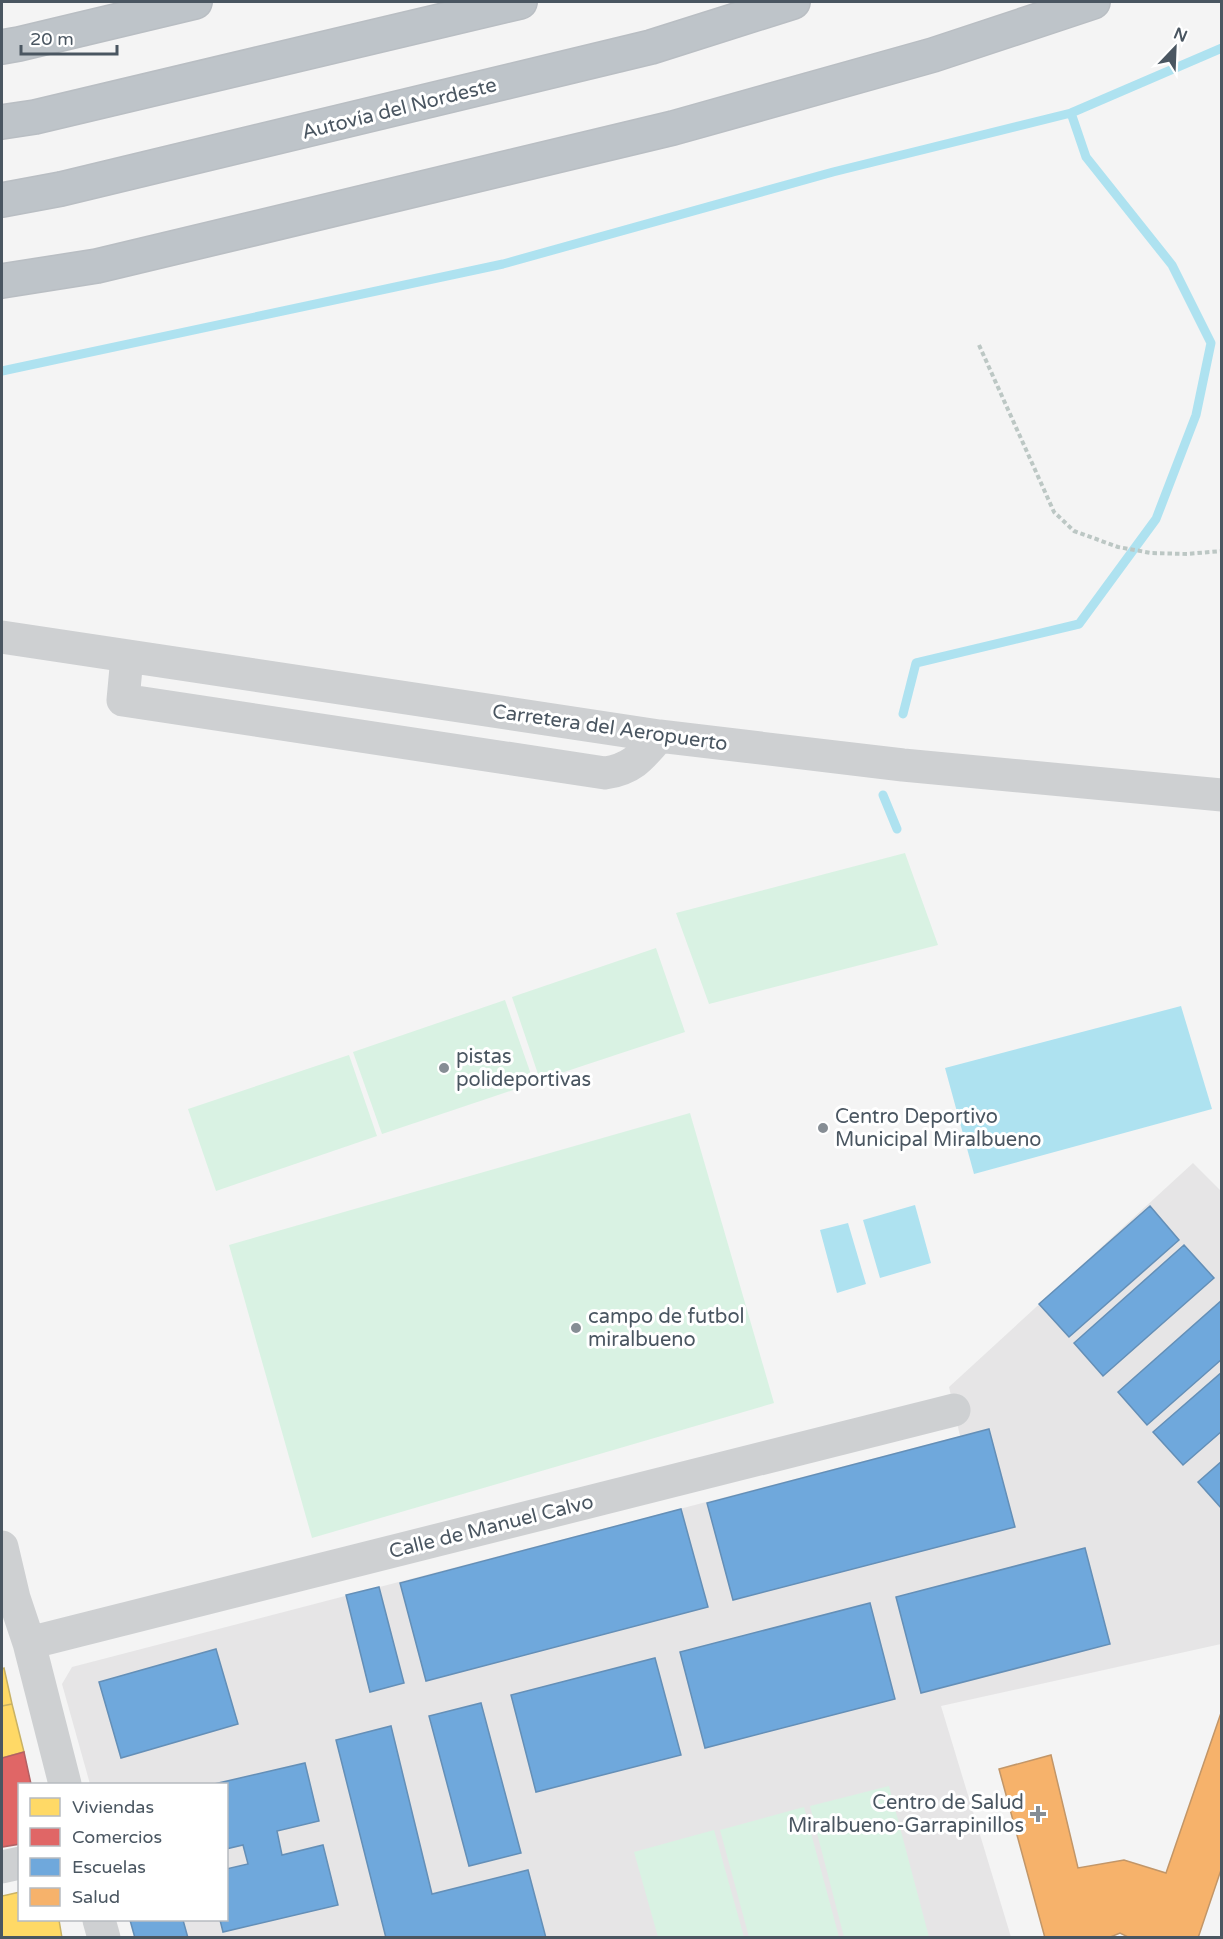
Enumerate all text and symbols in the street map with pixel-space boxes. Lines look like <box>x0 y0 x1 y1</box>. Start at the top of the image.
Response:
scale bar <box>21 18 117 56</box>
north arrow <box>1145 18 1205 78</box>
text: N <box>1171 23 1190 47</box>
text: 20 m <box>30 28 74 50</box>
street label: Autovía del Nordeste <box>299 73 499 145</box>
street label: Carretera del Aeropuerto <box>491 700 729 756</box>
place label: pistas polideportivas <box>456 1045 591 1092</box>
marker: pistas polideportivas <box>437 1061 451 1075</box>
place label: Centro Deportivo Municipal Miralbueno <box>835 1105 1042 1152</box>
marker: Centro Deportivo Municipal Miralbueno <box>816 1121 830 1135</box>
place label: campo de futbol miralbueno <box>588 1305 745 1352</box>
marker: campo de futbol miralbueno <box>569 1321 583 1335</box>
street label: Calle de Manuel Calvo <box>387 1490 596 1564</box>
legend <box>18 1783 228 1921</box>
place label: Centro de Salud Miralbueno-Garrapinillos <box>788 1791 1024 1838</box>
text: Viviendas <box>72 1796 154 1818</box>
marker: Centro de Salud Miralbueno-Garrapinillos <box>1029 1805 1047 1823</box>
text: Comercios <box>72 1826 162 1848</box>
text: Escuelas <box>72 1856 146 1878</box>
text: Salud <box>72 1886 120 1908</box>

